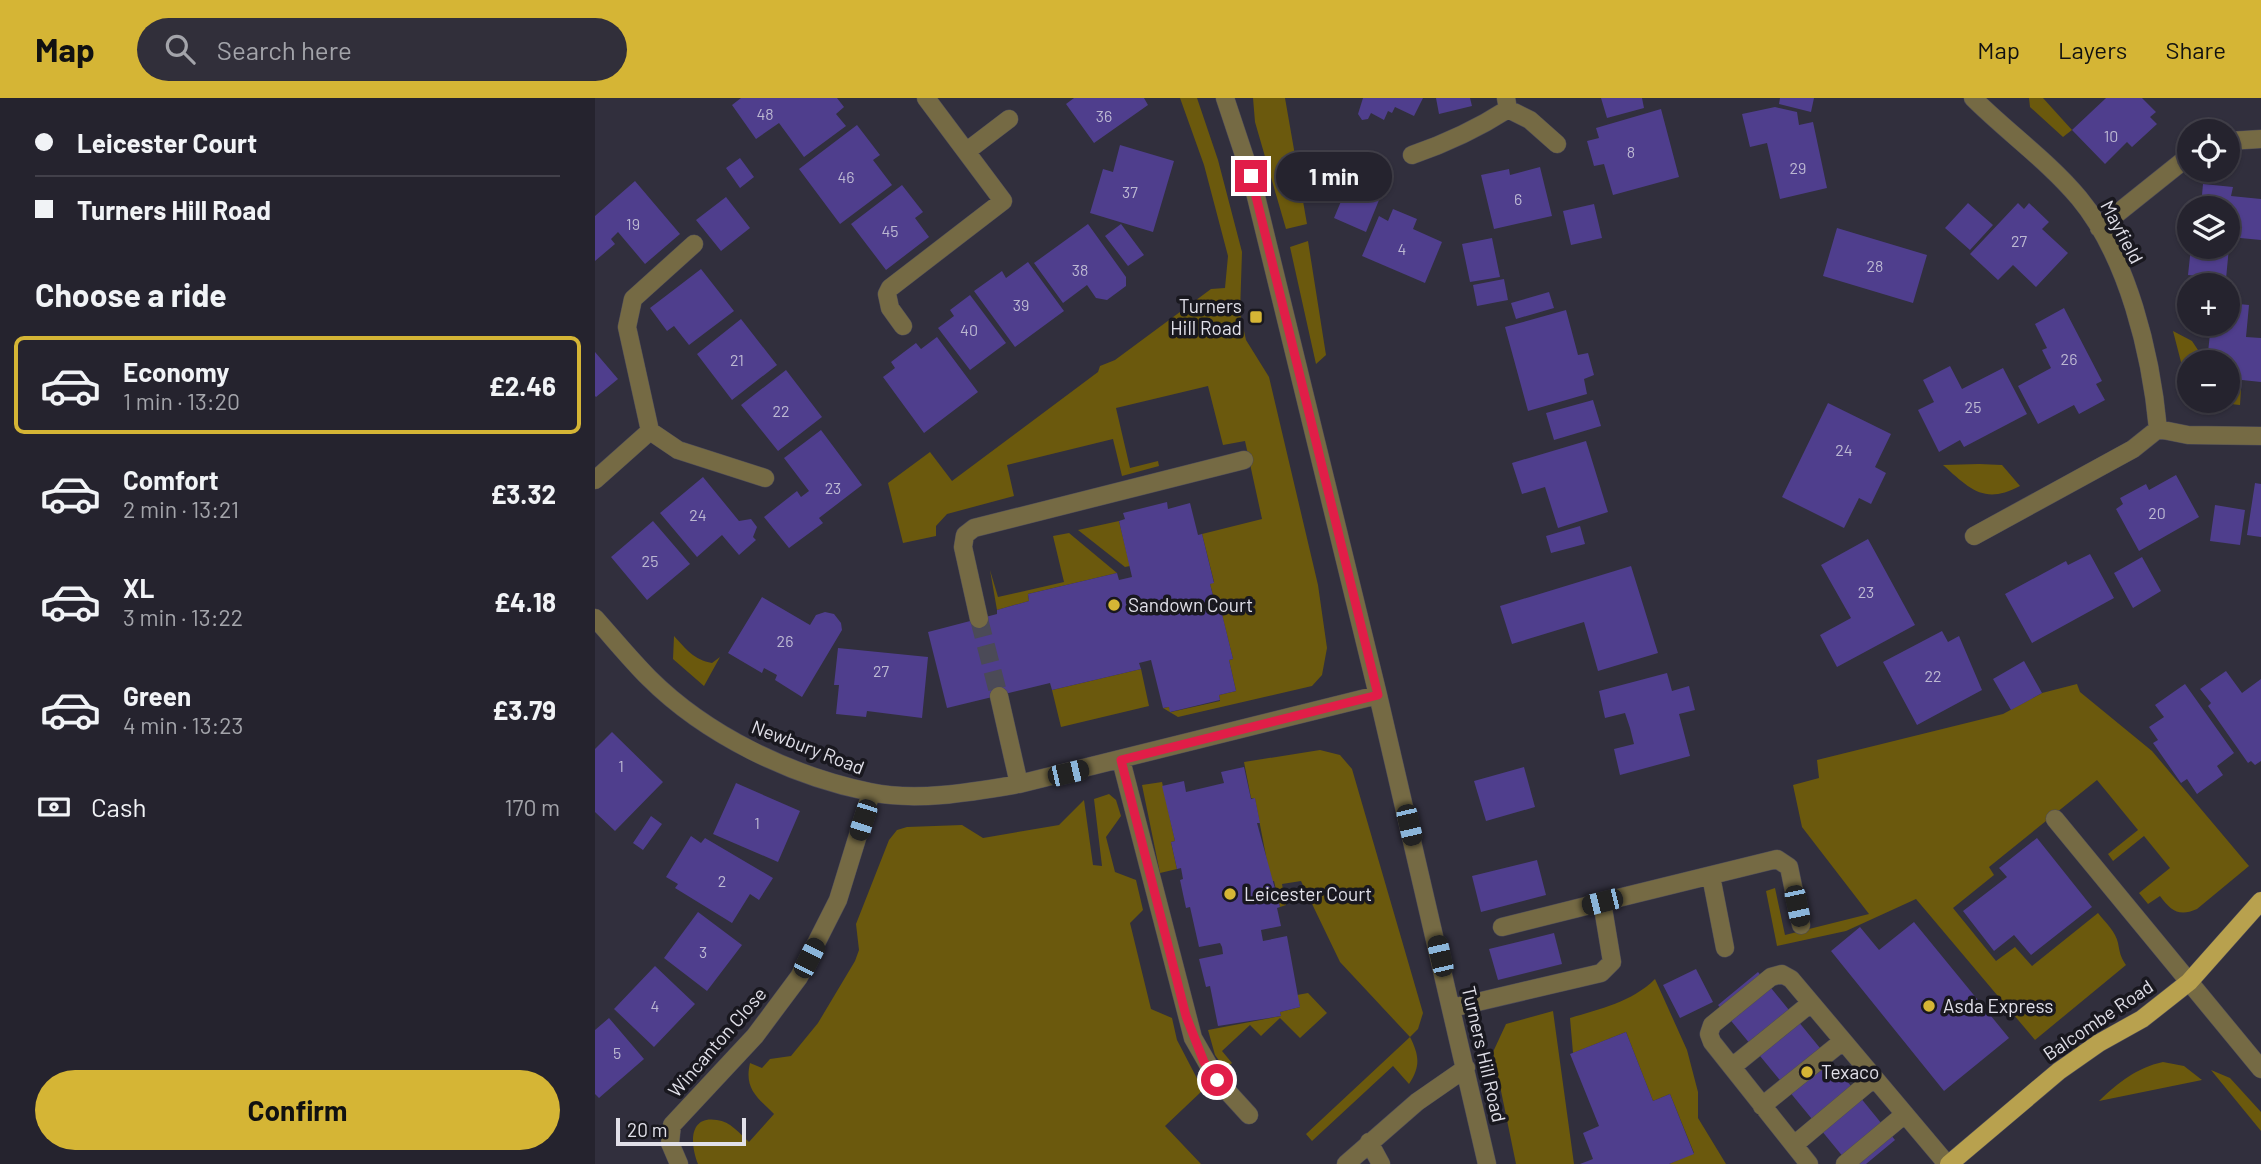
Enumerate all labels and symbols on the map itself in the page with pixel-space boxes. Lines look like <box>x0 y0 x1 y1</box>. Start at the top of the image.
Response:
house number: 48 <box>756 104 774 123</box>
house number: 36 <box>1096 106 1112 125</box>
house number: 10 <box>2104 126 2118 145</box>
house number: 8 <box>1627 142 1635 161</box>
callout: 1 min <box>1275 152 1391 200</box>
house number: 29 <box>1790 158 1806 177</box>
route end <box>1235 160 1267 192</box>
house number: 46 <box>837 167 855 186</box>
house number: 37 <box>1122 182 1138 201</box>
house number: 6 <box>1514 189 1522 208</box>
street label: Mayfield <box>2096 196 2149 267</box>
house number: 19 <box>626 214 640 233</box>
house number: 45 <box>881 221 899 240</box>
house number: 27 <box>2011 231 2027 250</box>
house number: 4 <box>1398 239 1406 258</box>
house number: 28 <box>1867 256 1883 275</box>
house number: 38 <box>1072 260 1088 279</box>
place label: Turners Hill Road <box>1170 294 1242 339</box>
house number: 39 <box>1013 295 1029 314</box>
marker: Turners Hill Road <box>1248 309 1264 325</box>
house number: 40 <box>960 320 978 339</box>
house number: 26 <box>2061 349 2077 368</box>
house number: 21 <box>730 350 744 369</box>
house number: 25 <box>1965 397 1981 416</box>
house number: 22 <box>772 401 790 420</box>
house number: 24 <box>1835 440 1853 459</box>
house number: 23 <box>825 478 841 497</box>
house number: 20 <box>2148 503 2166 522</box>
house number: 24 <box>689 505 707 524</box>
house number: 25 <box>642 551 658 570</box>
house number: 23 <box>1858 582 1874 601</box>
place label: Sandown Court <box>1128 593 1253 616</box>
marker: Sandown Court <box>1106 597 1122 613</box>
house number: 26 <box>777 631 793 650</box>
house number: 27 <box>873 661 889 680</box>
house number: 22 <box>1924 666 1942 685</box>
street label: Newbury Road <box>749 714 868 779</box>
house number: 1 <box>618 756 624 775</box>
car <box>1046 758 1091 788</box>
car <box>847 797 880 843</box>
car <box>1395 802 1424 848</box>
house number: 1 <box>754 813 760 832</box>
house number: 2 <box>718 871 726 890</box>
place label: Leicester Court <box>1244 882 1372 905</box>
car <box>1783 883 1812 929</box>
marker: Leicester Court <box>1222 886 1238 902</box>
car <box>1580 887 1625 917</box>
car <box>1426 933 1455 979</box>
car <box>791 935 828 981</box>
house number: 3 <box>699 942 707 961</box>
street label: Balcombe Road <box>2038 974 2157 1065</box>
street label: Wincanton Close <box>663 982 771 1101</box>
street label: Turners Hill Road <box>1458 984 1511 1124</box>
place label: Asda Express <box>1943 994 2053 1017</box>
house number: 4 <box>651 996 659 1015</box>
marker: Asda Express <box>1921 998 1937 1014</box>
house number: 5 <box>613 1043 621 1062</box>
place label: Texaco <box>1821 1060 1879 1083</box>
route start <box>1201 1064 1233 1096</box>
marker: Texaco <box>1799 1064 1815 1080</box>
scale bar <box>616 1115 745 1147</box>

